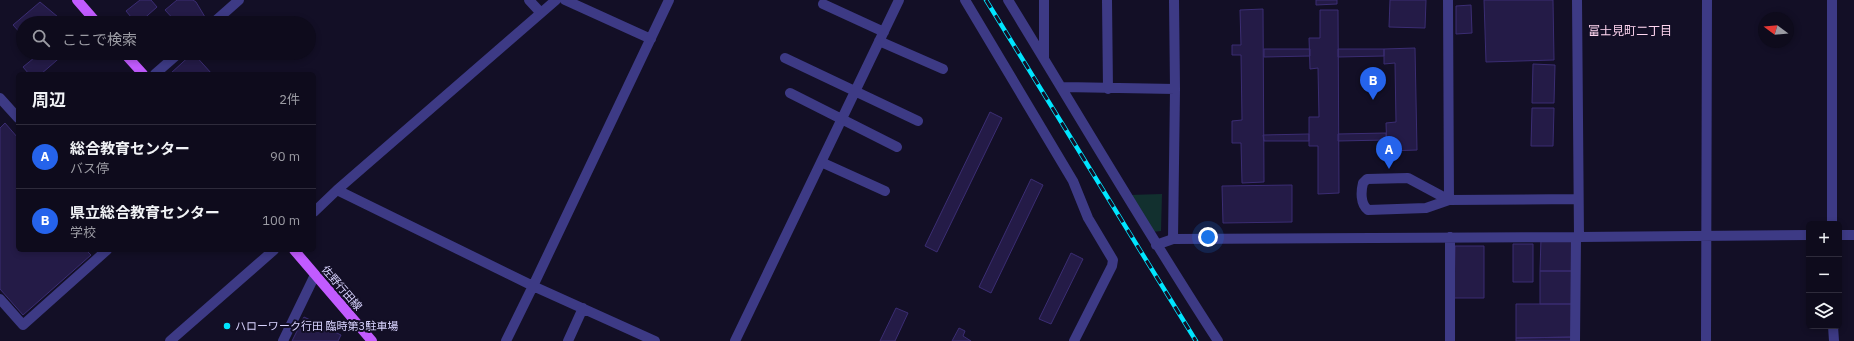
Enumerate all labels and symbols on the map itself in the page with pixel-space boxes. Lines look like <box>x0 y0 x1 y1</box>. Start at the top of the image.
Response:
north arrow <box>1758 12 1794 48</box>
district label: 富士見町二丁目 <box>1588 23 1672 38</box>
pin: B <box>1360 67 1386 100</box>
pin: A <box>1376 136 1402 169</box>
your location <box>1198 227 1218 247</box>
street label: 佐野行田線 <box>319 263 365 313</box>
place label: ハローワーク行田 臨時第3駐車場 <box>235 319 398 333</box>
marker: ハローワーク行田 臨時第3駐車場 <box>222 321 232 331</box>

